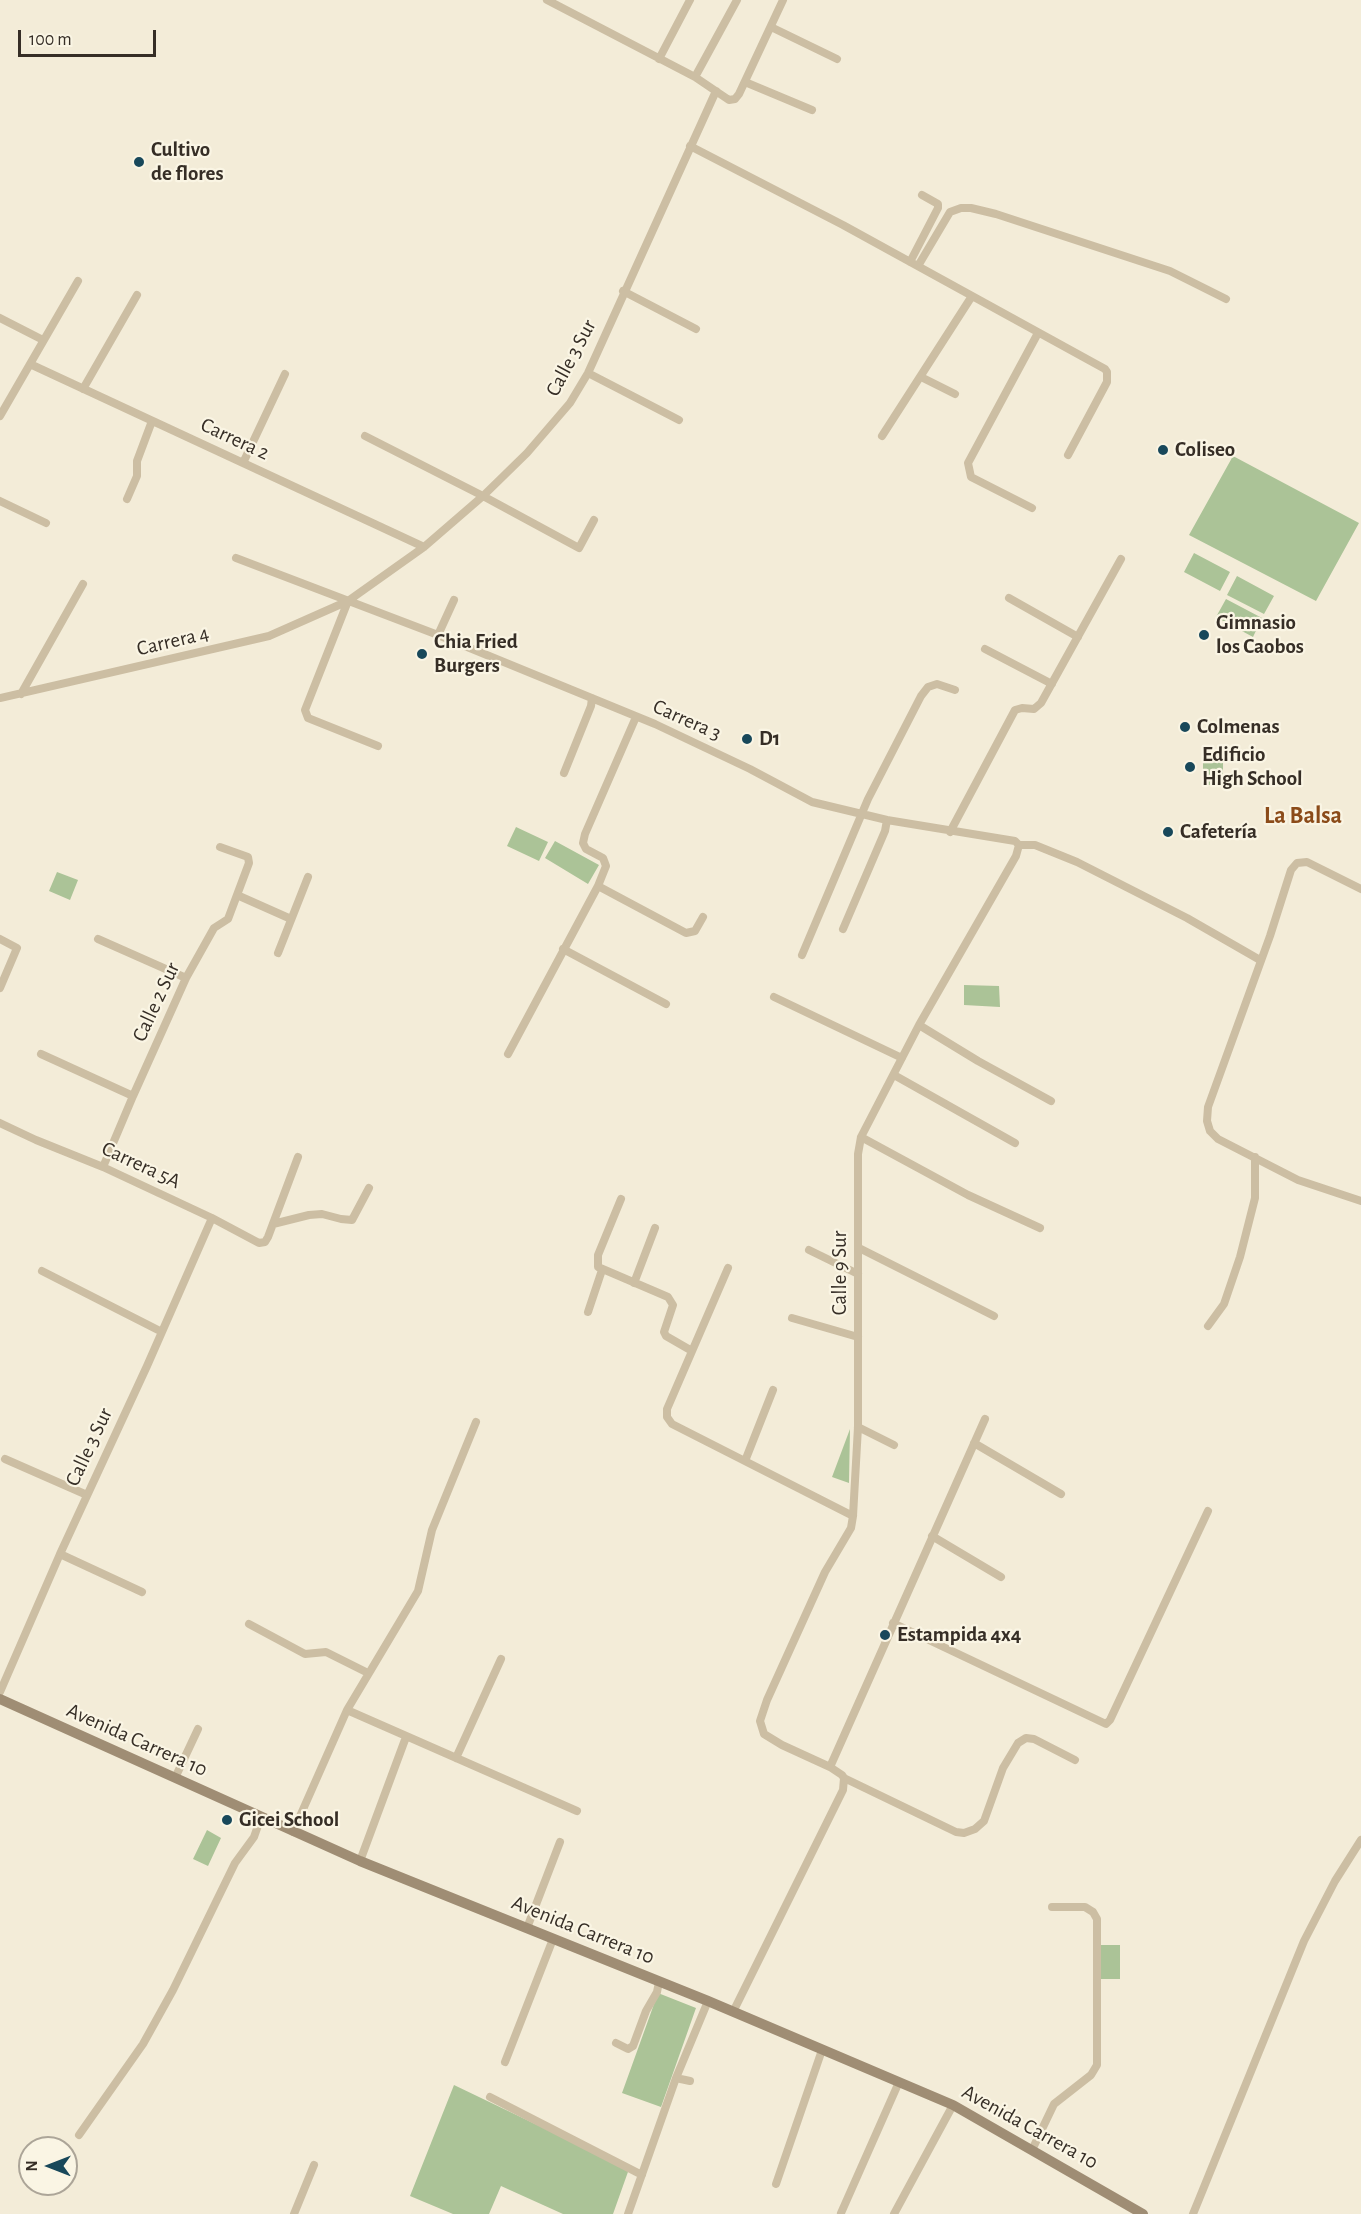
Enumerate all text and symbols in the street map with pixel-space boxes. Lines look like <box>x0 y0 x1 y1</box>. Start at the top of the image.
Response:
scale bar <box>21 18 159 56</box>
text: 100 m <box>29 31 72 49</box>
place label: Cultivo de flores <box>151 137 224 187</box>
marker: Cultivo de flores <box>132 155 146 169</box>
street label: Calle 3 Sur <box>540 315 602 401</box>
street label: Carrera 2 <box>197 412 273 466</box>
place label: Coliseo <box>1175 437 1235 463</box>
marker: Coliseo <box>1156 443 1170 457</box>
place label: Gimnasio los Caobos <box>1216 610 1304 660</box>
street label: Carrera 4 <box>134 620 212 662</box>
marker: Gimnasio los Caobos <box>1197 628 1211 642</box>
place label: Chia Fried Burgers <box>434 629 518 679</box>
marker: Chia Fried Burgers <box>415 647 429 661</box>
street label: Carrera 3 <box>649 694 725 746</box>
place label: Colmenas <box>1197 714 1280 740</box>
marker: Colmenas <box>1178 720 1192 734</box>
place label: D1 <box>759 726 780 752</box>
marker: D1 <box>740 732 754 746</box>
place label: Edificio High School <box>1202 742 1303 792</box>
marker: Edificio High School <box>1183 760 1197 774</box>
district label: La Balsa <box>1264 802 1342 830</box>
place label: Cafetería <box>1180 819 1257 845</box>
marker: Cafetería <box>1161 825 1175 839</box>
street label: Calle 2 Sur <box>127 958 185 1046</box>
street label: Carrera 5A <box>97 1136 185 1194</box>
street label: Calle 9 Sur <box>827 1231 853 1315</box>
street label: Calle 3 Sur <box>60 1404 118 1490</box>
place label: Estampida 4x4 <box>897 1622 1021 1648</box>
marker: Estampida 4x4 <box>878 1628 892 1642</box>
street label: Avenida Carrera 10 <box>63 1698 211 1782</box>
place label: Gicei School <box>239 1807 339 1833</box>
marker: Gicei School <box>220 1813 234 1827</box>
street label: Avenida Carrera 10 <box>508 1890 658 1970</box>
street label: Avenida Carrera 10 <box>958 2079 1102 2175</box>
north arrow <box>18 2136 78 2196</box>
text: N <box>24 2160 40 2172</box>

